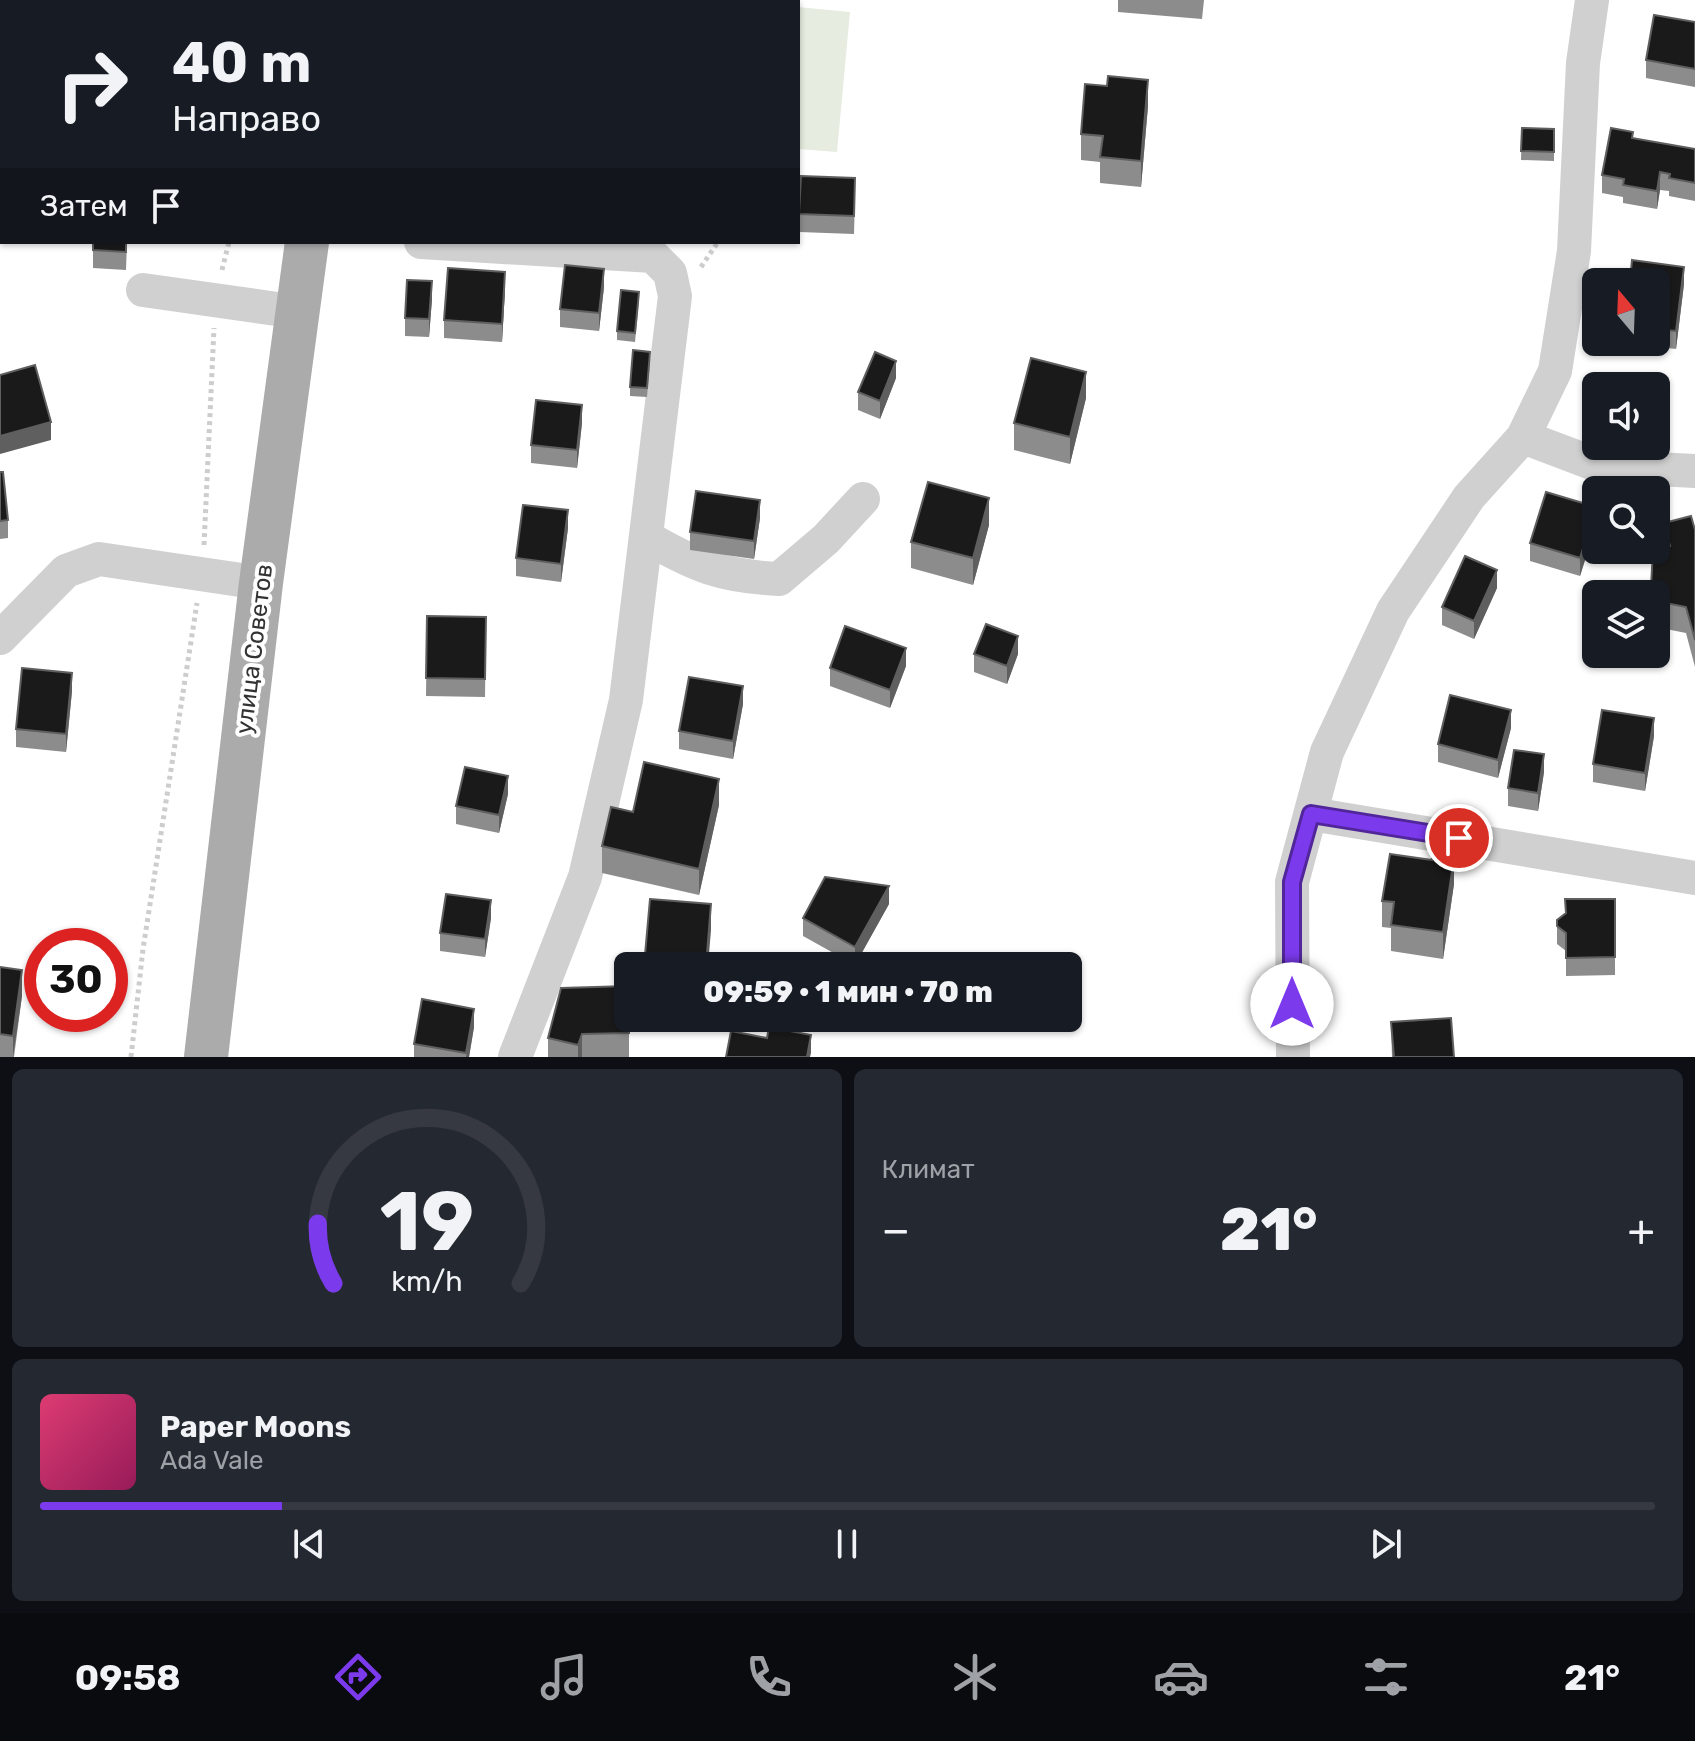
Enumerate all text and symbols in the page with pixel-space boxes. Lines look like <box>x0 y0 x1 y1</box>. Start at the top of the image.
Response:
text: 40 m <box>172 30 312 96</box>
icon: right <box>40 32 144 136</box>
text: Направо <box>172 97 321 140</box>
icon: arrive <box>144 184 188 228</box>
text: Затем <box>40 188 128 224</box>
north arrow <box>1582 268 1670 356</box>
map controls <box>1582 268 1670 668</box>
button: sound <box>1582 372 1670 460</box>
button: search <box>1582 476 1670 564</box>
street label: улица Советов <box>230 562 278 736</box>
button: layers <box>1582 580 1670 668</box>
pin <box>1425 804 1493 872</box>
icon: arrive <box>1437 816 1481 860</box>
speed limit sign: 30 <box>24 928 128 1032</box>
position arrow <box>1250 962 1334 1046</box>
text: 09:59 · 1 мин · 70 m <box>703 974 993 1010</box>
text: Климат <box>882 1154 974 1185</box>
text: 19 <box>379 1172 474 1271</box>
text: 21° <box>1220 1194 1318 1265</box>
text: − <box>882 1204 910 1256</box>
text: + <box>1628 1204 1655 1256</box>
text: km/h <box>391 1264 462 1298</box>
text: Paper Moons <box>160 1409 351 1445</box>
text: Ada Vale <box>160 1445 264 1476</box>
icon: previous <box>287 1522 331 1566</box>
icon: pause <box>825 1522 869 1566</box>
icon: next <box>1364 1522 1408 1566</box>
icon: directions <box>330 1649 386 1705</box>
icon: music <box>536 1649 592 1705</box>
icon: phone <box>741 1649 797 1705</box>
icon: climate <box>947 1649 1003 1705</box>
icon: car <box>1153 1649 1209 1705</box>
icon: filters <box>1358 1649 1414 1705</box>
text: 09:58 <box>75 1656 181 1699</box>
text: 21° <box>1564 1656 1620 1699</box>

